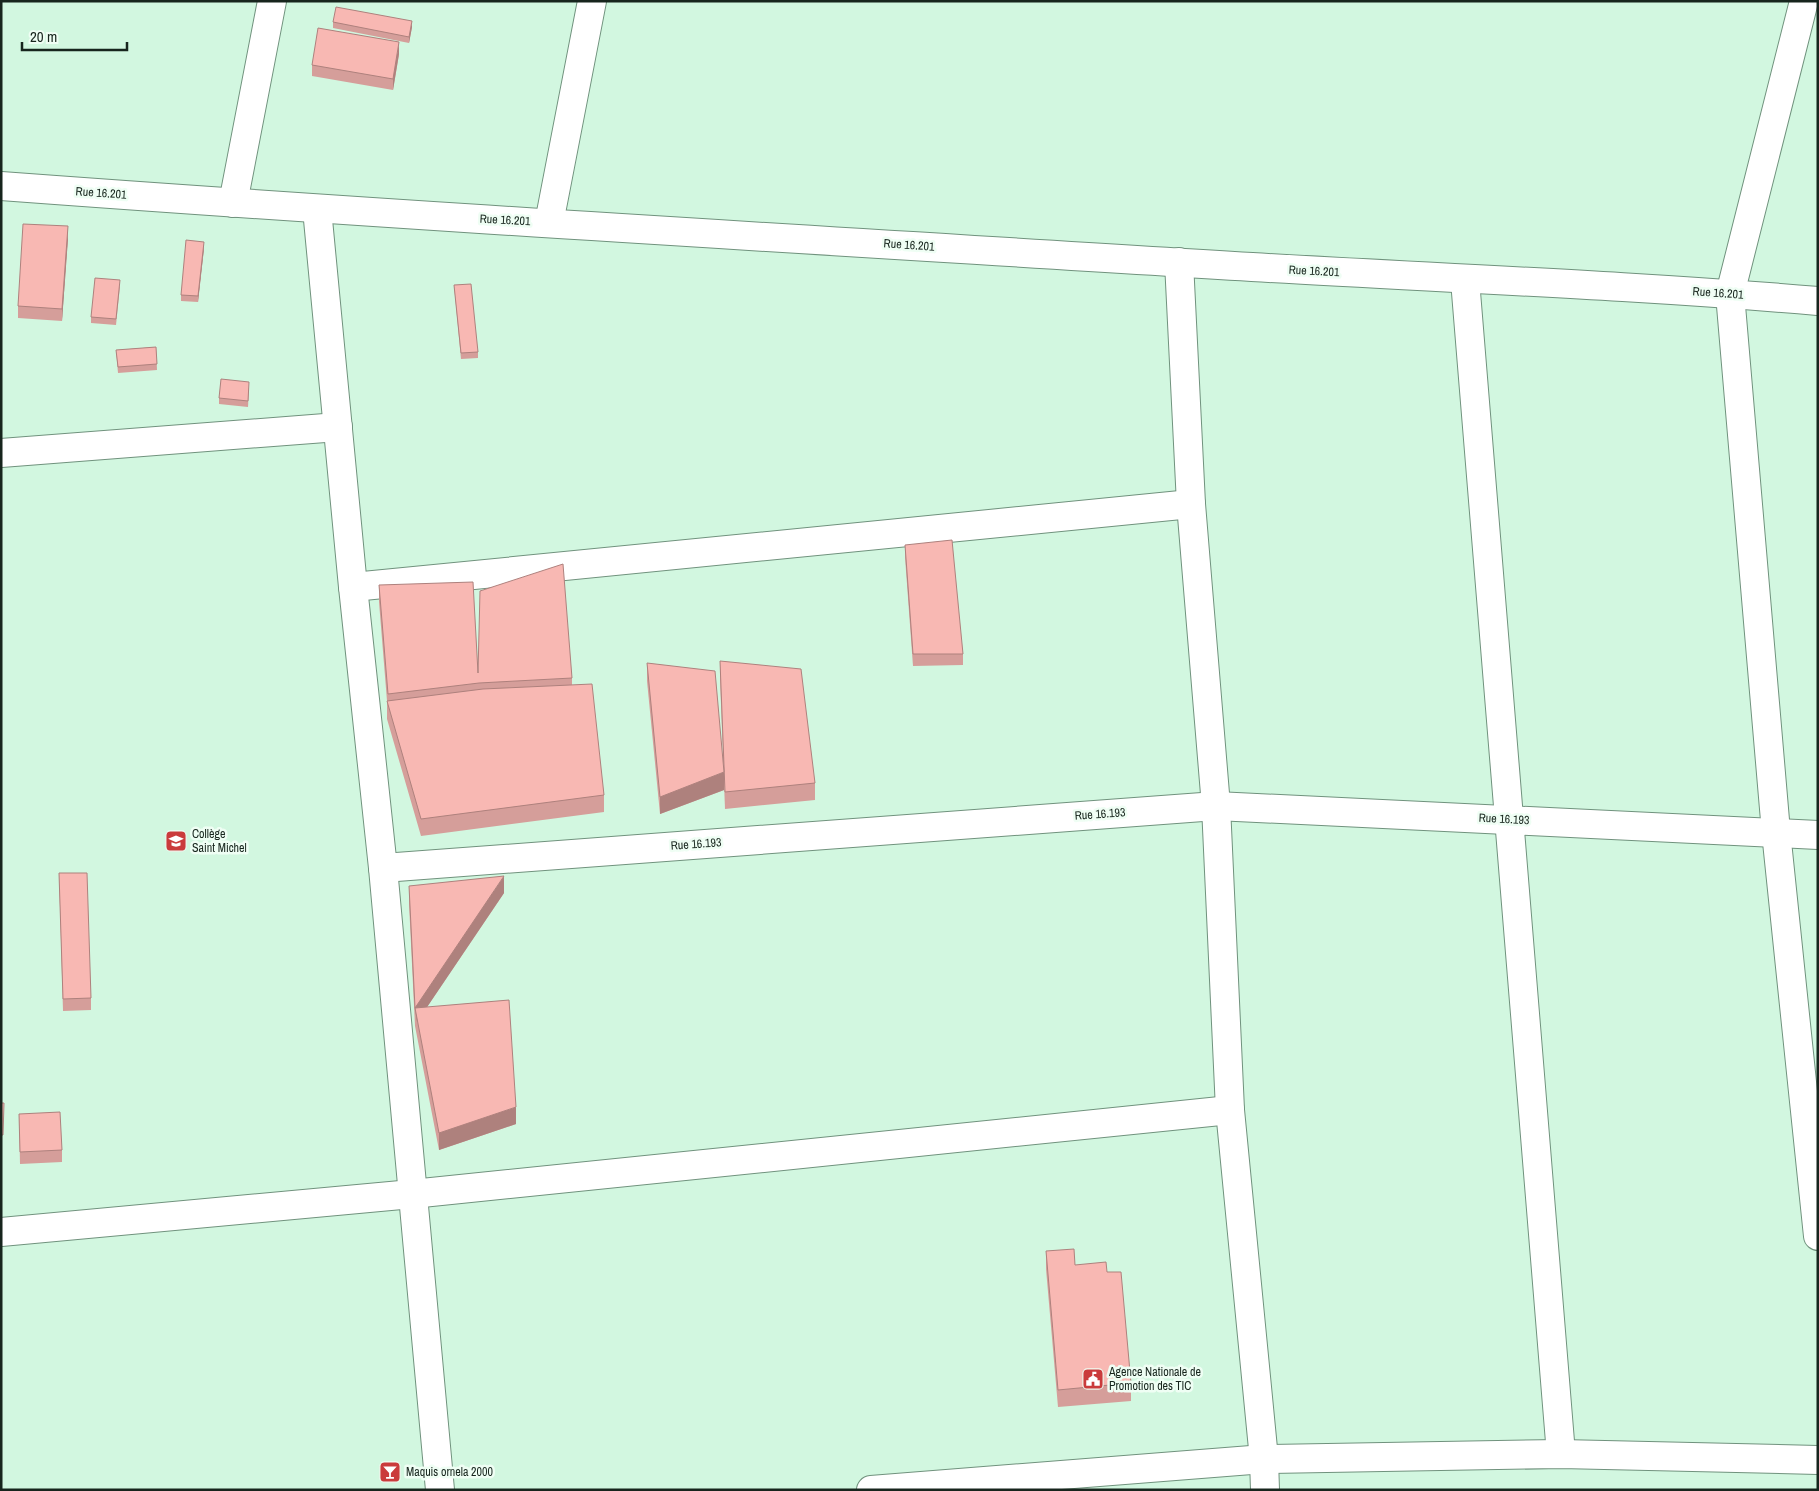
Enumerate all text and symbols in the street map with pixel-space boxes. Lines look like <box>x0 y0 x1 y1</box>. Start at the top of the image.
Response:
scale bar <box>22 20 128 52</box>
text: 20 m <box>30 26 57 47</box>
street label: Rue 16.201 <box>75 183 127 203</box>
street label: Rue 16.201 <box>479 211 531 229</box>
street label: Rue 16.201 <box>883 235 935 255</box>
street label: Rue 16.201 <box>1288 262 1340 280</box>
street label: Rue 16.201 <box>1692 283 1744 303</box>
street label: Rue 16.193 <box>1074 804 1126 824</box>
street label: Rue 16.193 <box>1478 810 1530 828</box>
place label: Collège Saint Michel <box>192 826 247 856</box>
school or university icon: Collège Saint Michel <box>164 829 188 853</box>
street label: Rue 16.193 <box>670 834 722 854</box>
place label: Agence Nationale de Promotion des TIC <box>1108 1364 1201 1394</box>
public building icon: Agence Nationale de Promotion des TIC <box>1081 1367 1105 1391</box>
bar icon: Maquis ornela 2000 <box>378 1460 402 1484</box>
place label: Maquis ornela 2000 <box>406 1464 493 1480</box>

